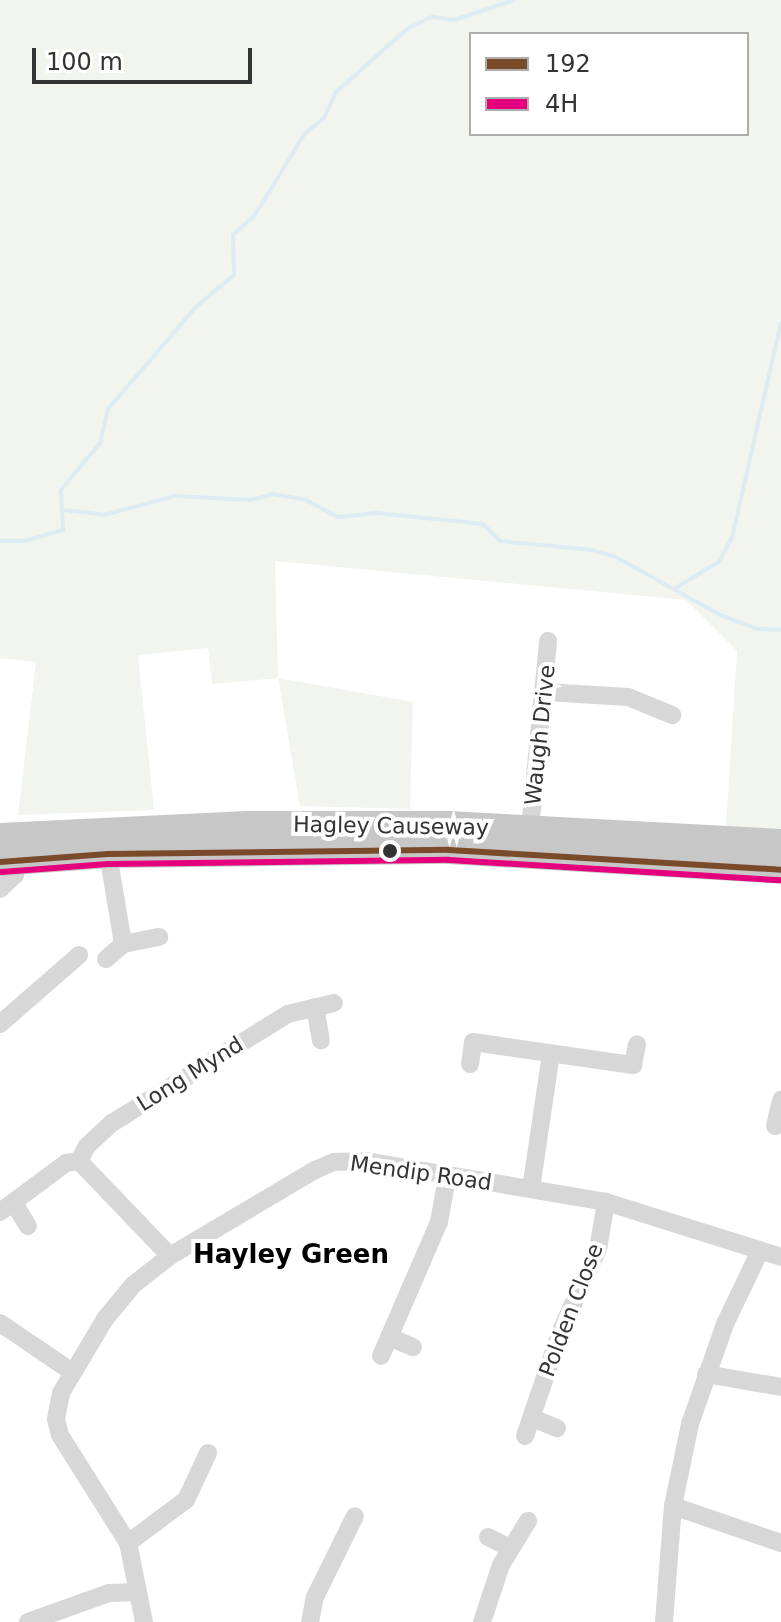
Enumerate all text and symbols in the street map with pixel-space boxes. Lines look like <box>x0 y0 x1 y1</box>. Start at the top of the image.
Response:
scale bar <box>36 32 256 82</box>
legend <box>469 32 749 136</box>
text: 100 m <box>46 48 123 76</box>
text: 192 <box>545 50 591 78</box>
text: 4H <box>545 90 578 118</box>
street label: Waugh Drive <box>519 663 561 807</box>
street label: Hagley Causeway <box>293 811 489 841</box>
unlabelled marker <box>382 843 398 859</box>
street label: Long Mynd <box>132 1031 248 1117</box>
street label: Mendip Road <box>349 1150 493 1196</box>
district label: Hayley Green <box>193 1239 389 1271</box>
street label: Polden Close <box>534 1240 608 1380</box>

